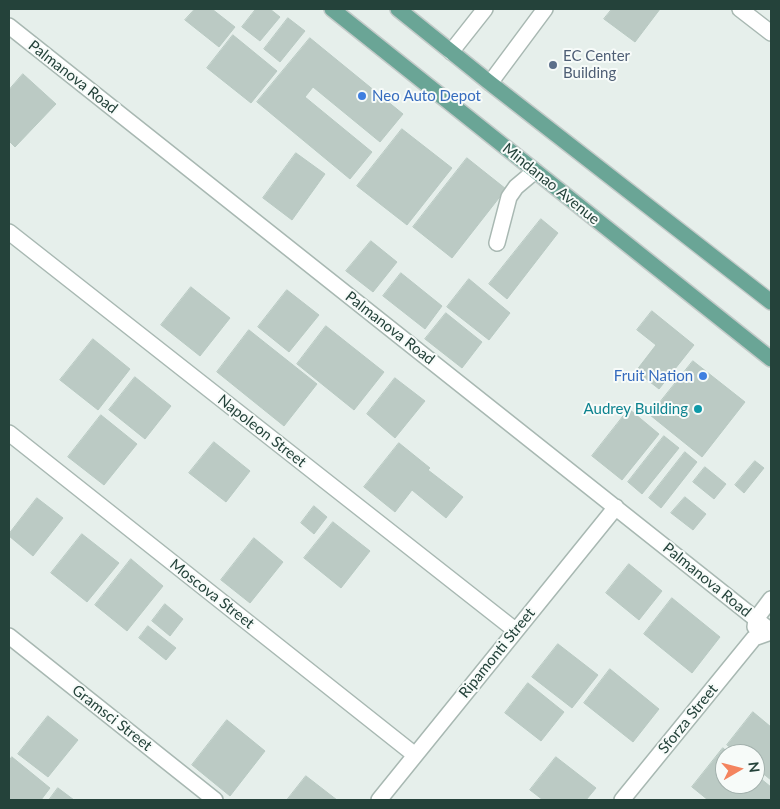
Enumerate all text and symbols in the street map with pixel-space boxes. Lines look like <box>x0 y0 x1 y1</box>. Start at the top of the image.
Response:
street label: Palmanova Road <box>25 37 121 117</box>
place label: EC Center Building <box>563 47 630 82</box>
marker: EC Center Building <box>547 59 559 71</box>
place label: Neo Auto Depot <box>372 87 481 105</box>
marker: Neo Auto Depot <box>356 90 368 102</box>
street label: Mindanao Avenue <box>499 139 603 229</box>
street label: Palmanova Road <box>342 288 438 368</box>
place label: Fruit Nation <box>614 367 693 385</box>
marker: Fruit Nation <box>697 370 709 382</box>
street label: Napoleon Street <box>214 391 310 471</box>
place label: Audrey Building <box>584 400 688 418</box>
marker: Audrey Building <box>692 403 704 415</box>
street label: Palmanova Road <box>659 539 755 621</box>
street label: Moscova Street <box>166 555 258 633</box>
street label: Ripamonti Street <box>455 604 539 702</box>
street label: Gramsci Street <box>68 681 156 755</box>
street label: Sforza Street <box>654 681 722 757</box>
north arrow <box>715 744 765 794</box>
text: N <box>745 760 764 774</box>

